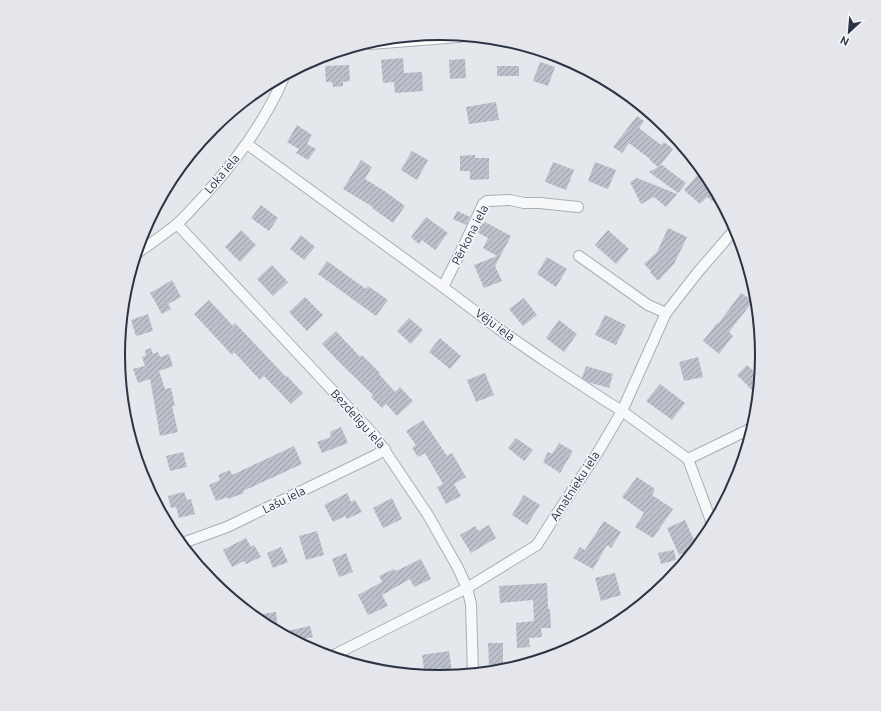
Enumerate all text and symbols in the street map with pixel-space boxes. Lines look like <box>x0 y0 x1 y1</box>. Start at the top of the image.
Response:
north arrow <box>829 12 869 52</box>
text: N <box>838 34 851 48</box>
street label: Loka iela <box>202 152 242 196</box>
street label: Pērkona iela <box>449 203 490 267</box>
street label: Vēju iela <box>473 306 517 343</box>
street label: Bezdelīgu iela <box>329 387 388 451</box>
street label: Amatnieku iela <box>547 449 602 523</box>
street label: Lašu iela <box>260 484 307 515</box>

